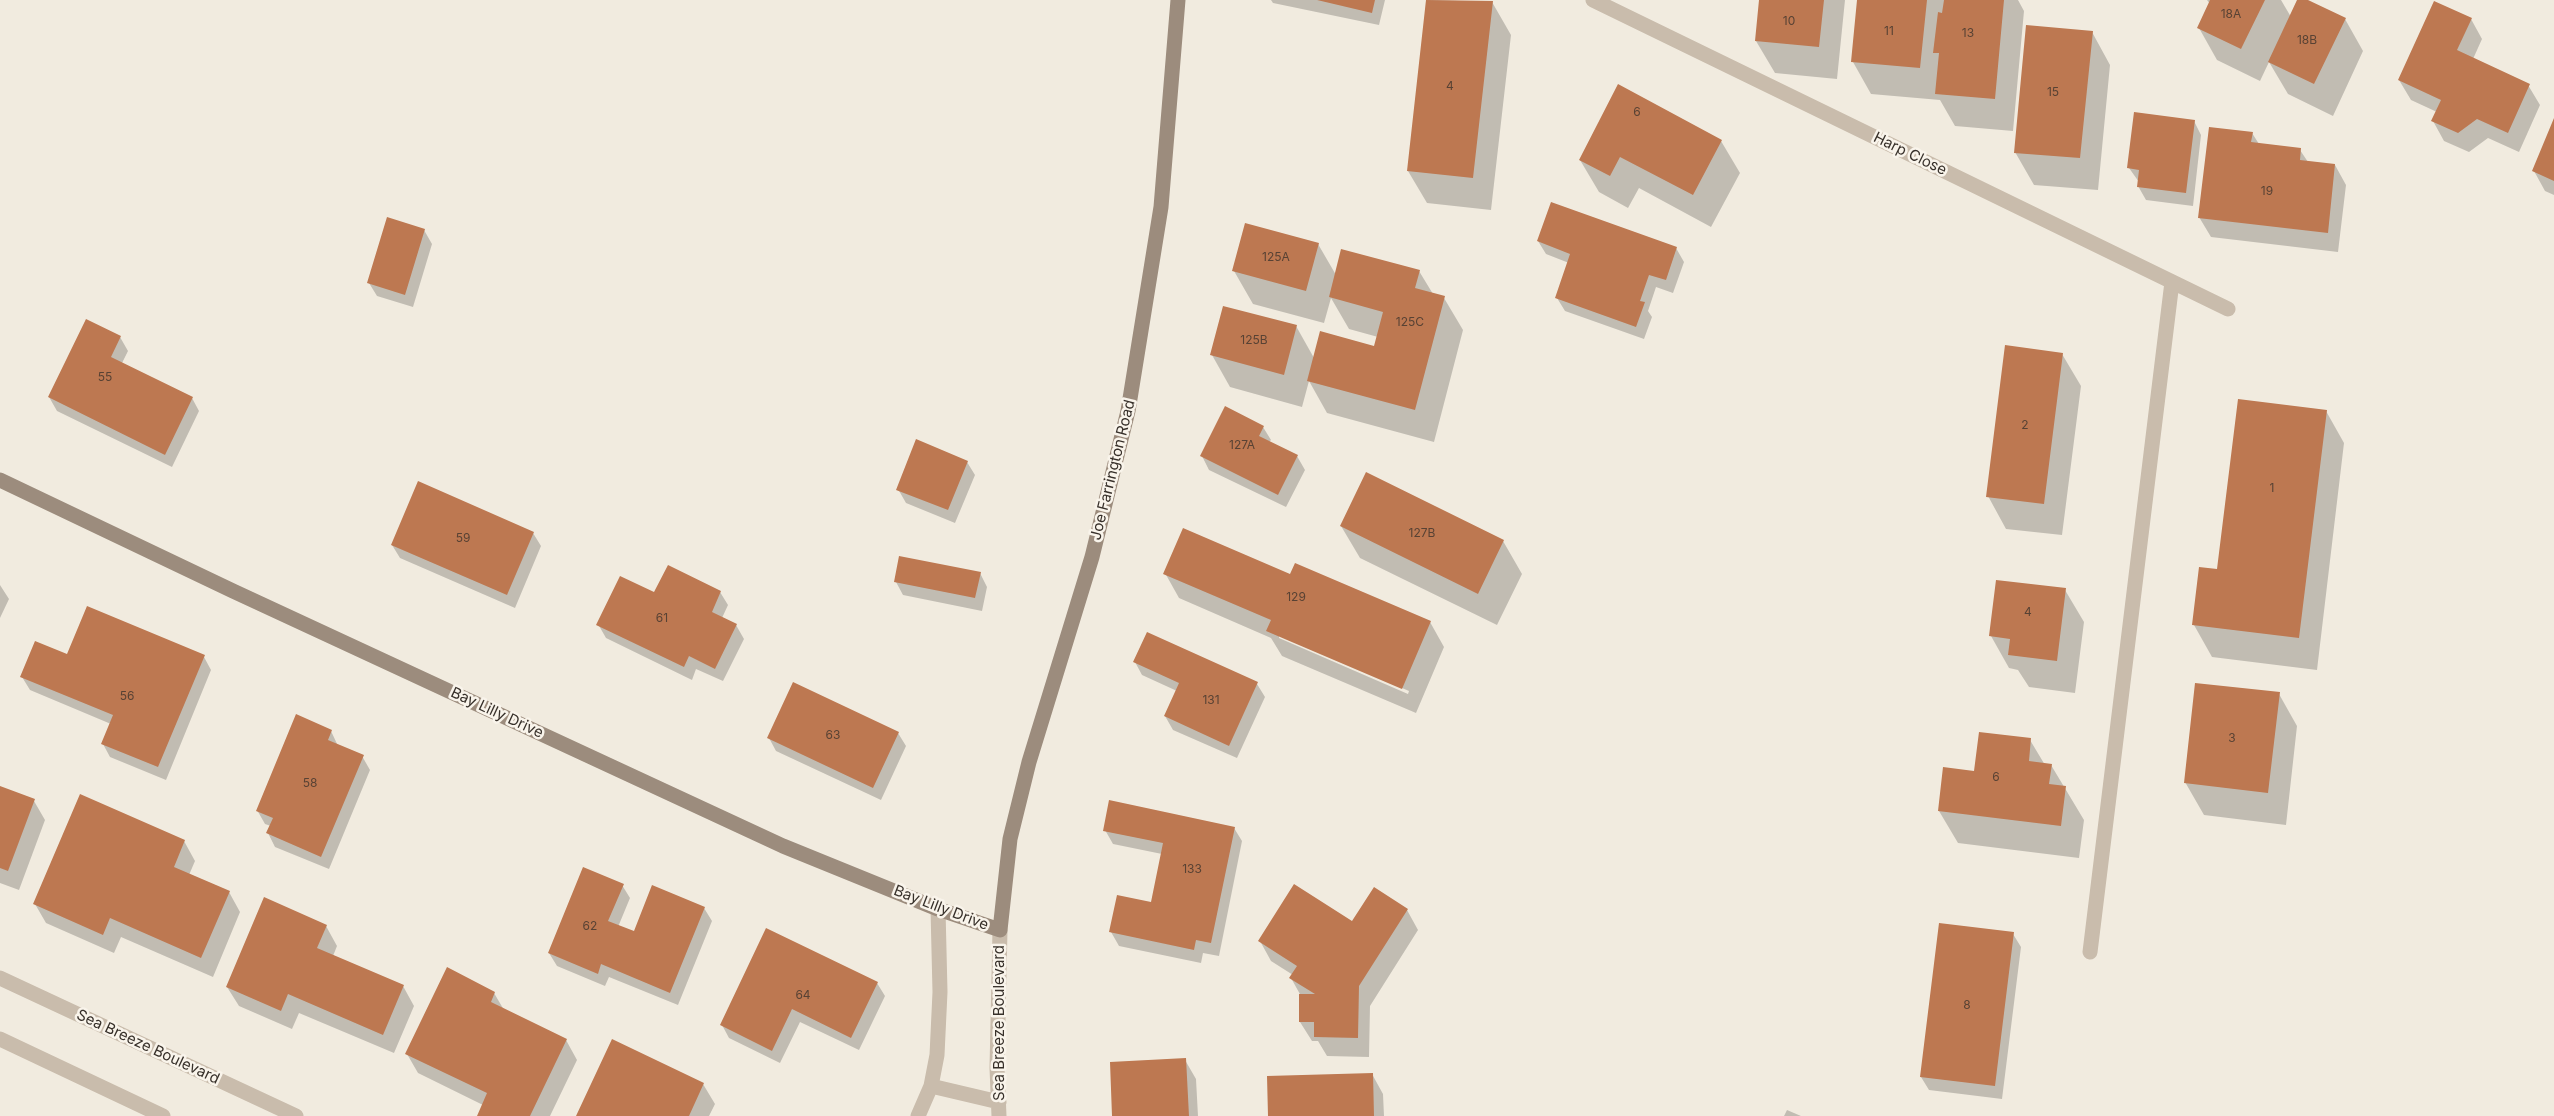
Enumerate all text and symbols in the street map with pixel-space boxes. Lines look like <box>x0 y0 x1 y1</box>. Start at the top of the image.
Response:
house number: 18A <box>2221 7 2241 21</box>
house number: 10 <box>1783 14 1795 28</box>
house number: 11 <box>1884 24 1894 38</box>
house number: 13 <box>1962 26 1974 40</box>
house number: 18B <box>2297 33 2317 47</box>
house number: 4 <box>1446 79 1454 93</box>
house number: 15 <box>2047 85 2059 99</box>
house number: 6 <box>1633 105 1641 119</box>
street label: Harp Close <box>1871 129 1949 179</box>
house number: 19 <box>2261 184 2273 198</box>
house number: 125A <box>1262 250 1290 264</box>
house number: 125C <box>1396 315 1424 329</box>
house number: 125B <box>1240 333 1268 347</box>
house number: 55 <box>98 370 112 384</box>
street label: Joe Farrington Road <box>1087 398 1139 542</box>
house number: 2 <box>2021 418 2029 432</box>
house number: 127A <box>1229 438 1255 452</box>
house number: 1 <box>2270 481 2274 495</box>
house number: 127B <box>1409 526 1435 540</box>
house number: 59 <box>456 531 470 545</box>
house number: 129 <box>1286 590 1306 604</box>
house number: 4 <box>2024 605 2032 619</box>
house number: 61 <box>656 611 668 625</box>
street label: Bay Lilly Drive <box>448 684 546 742</box>
house number: 56 <box>120 689 134 703</box>
house number: 131 <box>1202 693 1220 707</box>
house number: 63 <box>826 728 840 742</box>
house number: 3 <box>2228 731 2236 745</box>
house number: 6 <box>1992 770 2000 784</box>
house number: 58 <box>303 776 317 790</box>
house number: 133 <box>1182 862 1202 876</box>
street label: Bay Lilly Drive <box>891 882 991 934</box>
house number: 62 <box>583 919 597 933</box>
street label: Sea Breeze Boulevard <box>990 945 1008 1101</box>
house number: 64 <box>795 988 811 1002</box>
house number: 8 <box>1963 998 1971 1012</box>
street label: Sea Breeze Boulevard <box>74 1006 222 1088</box>

